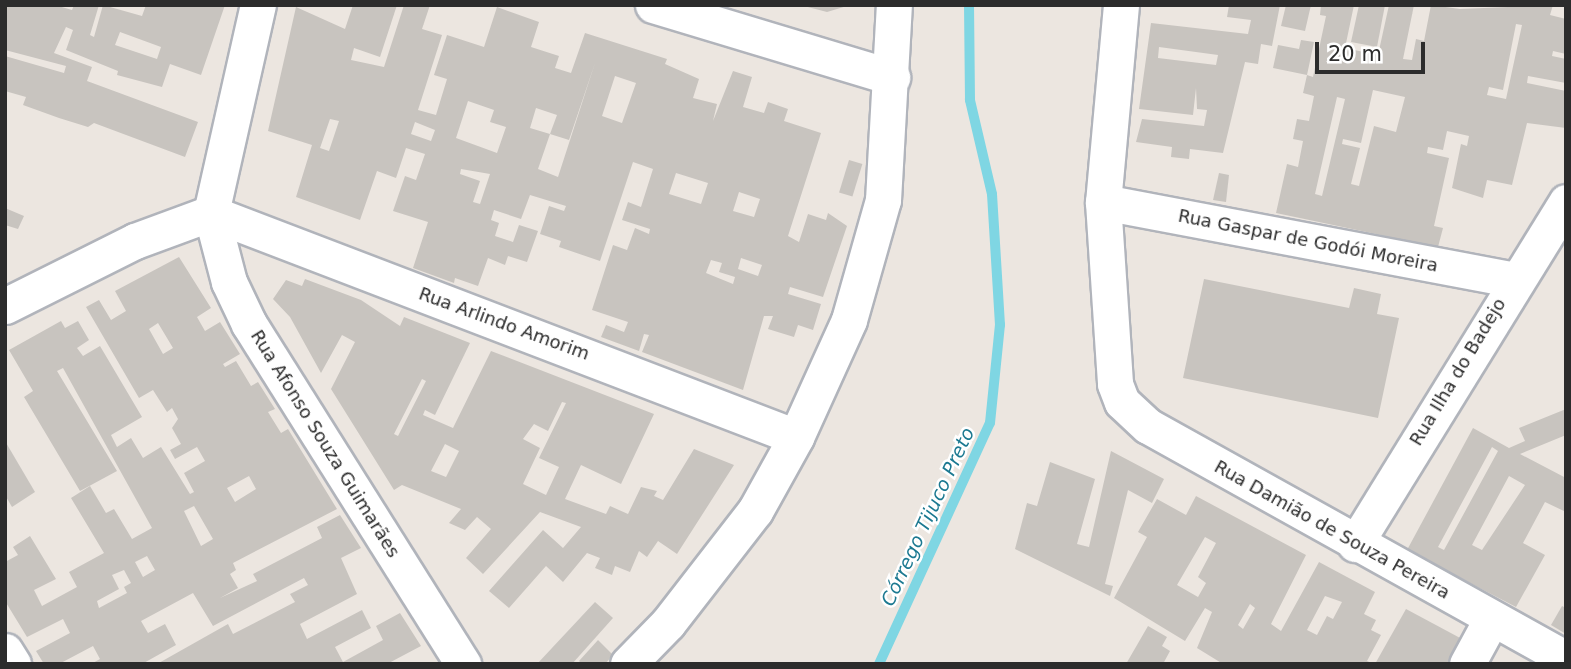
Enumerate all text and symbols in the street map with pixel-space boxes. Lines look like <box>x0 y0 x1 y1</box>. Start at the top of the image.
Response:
scale bar <box>1319 28 1429 72</box>
text: 20 m <box>1328 42 1382 66</box>
street label: Rua Gaspar de Godói Moreira <box>1176 205 1440 277</box>
street label: Rua Arlindo Amorim <box>416 283 592 365</box>
street label: Rua Ilha do Badejo <box>1405 294 1511 450</box>
street label: Rua Afonso Souza Guimarães <box>246 326 404 562</box>
water label: Córrego Tijuco Preto <box>877 424 979 610</box>
street label: Rua Damião de Souza Pereira <box>1210 456 1454 604</box>

